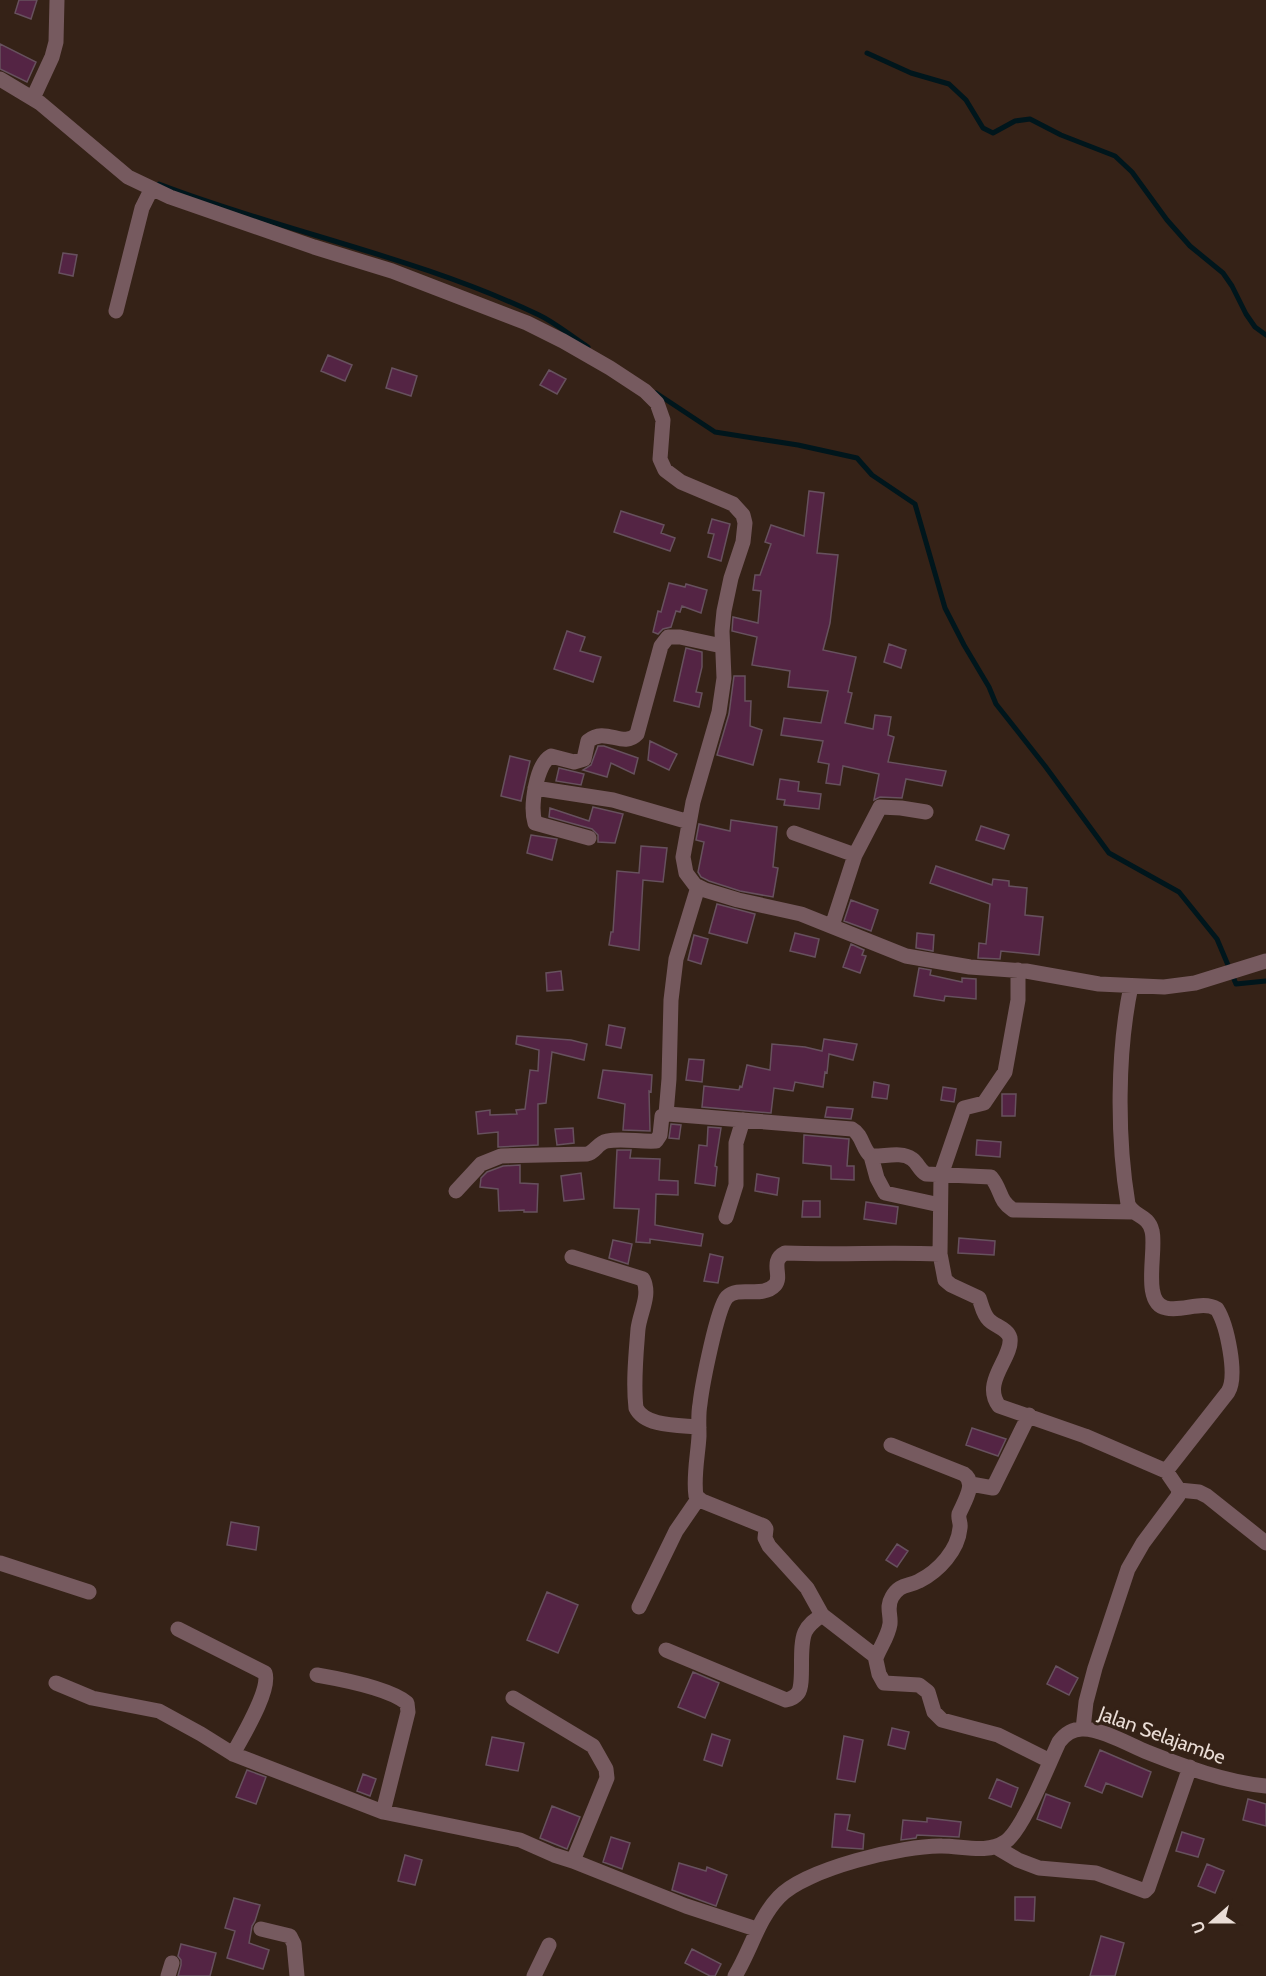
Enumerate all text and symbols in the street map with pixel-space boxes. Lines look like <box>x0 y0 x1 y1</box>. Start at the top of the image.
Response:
street label: Jalan Selajambe <box>1094 1701 1229 1769</box>
north arrow <box>1182 1892 1242 1952</box>
text: U <box>1188 1918 1209 1936</box>

